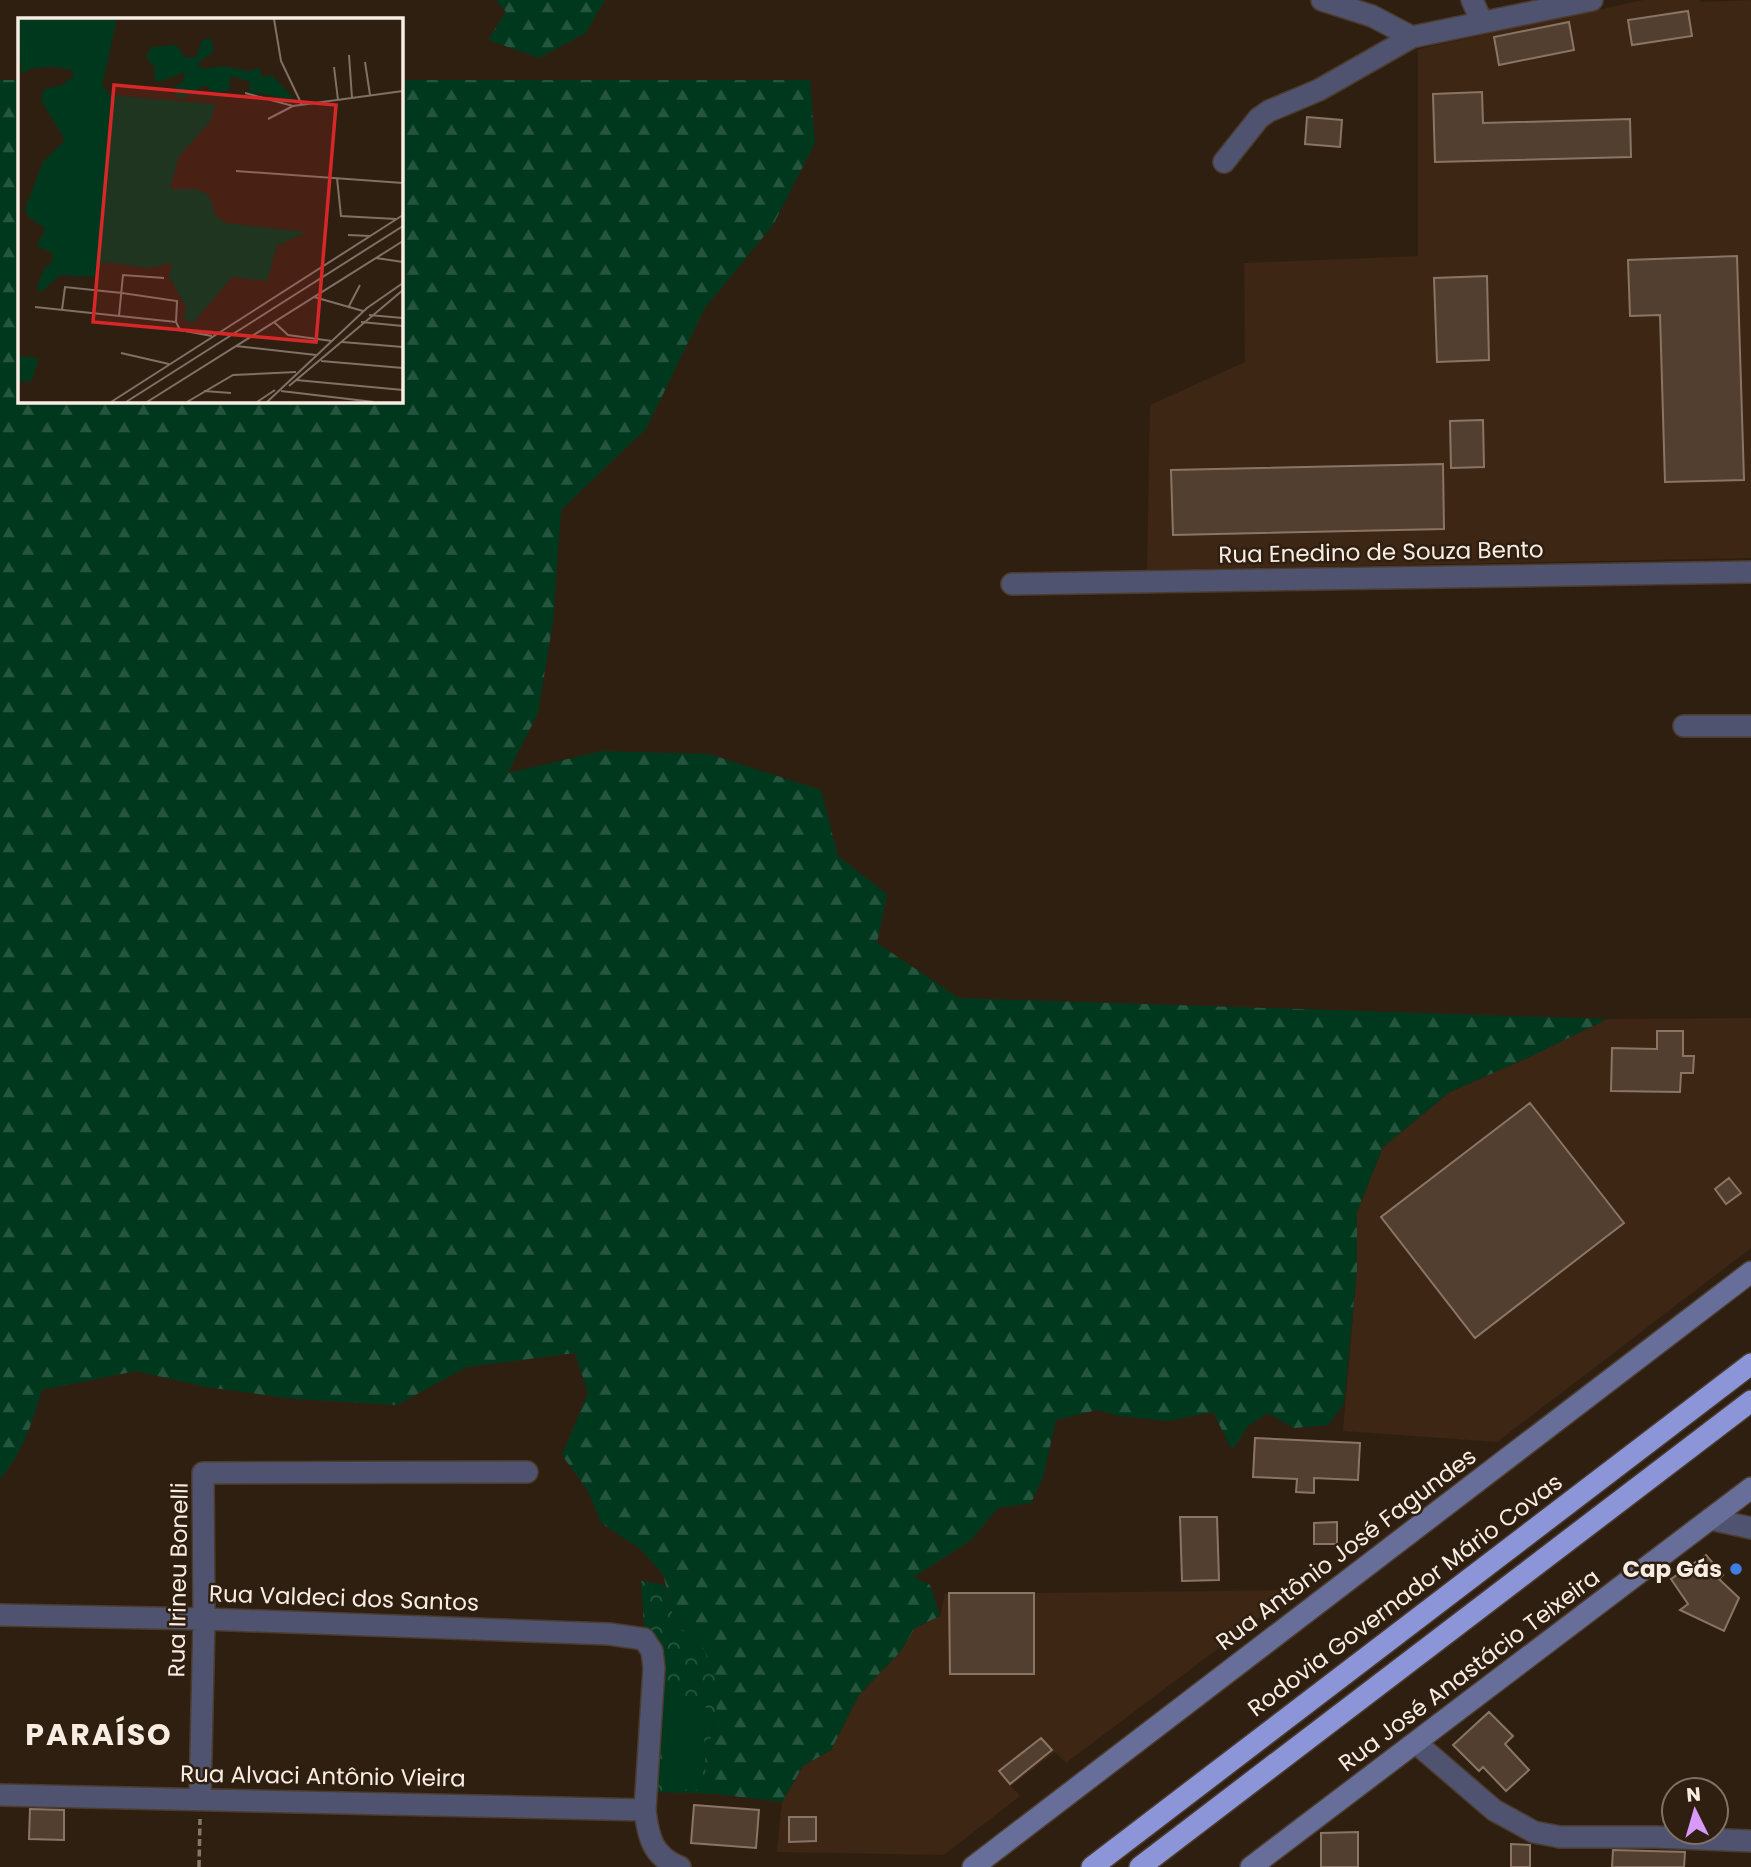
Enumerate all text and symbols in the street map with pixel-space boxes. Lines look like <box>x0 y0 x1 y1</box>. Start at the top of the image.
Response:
inset map <box>18 18 402 402</box>
street label: Rua Enedino de Souza Bento <box>1218 533 1544 571</box>
street label: Rua Antônio José Fagundes <box>1209 1440 1483 1658</box>
street label: Rodovia Governador Mário Covas <box>1241 1466 1569 1724</box>
street label: Rua Irineu Bonelli <box>160 1482 196 1678</box>
place label: Cap Gás <box>1622 1553 1722 1585</box>
street label: Rua José Anastácio Teixeira <box>1332 1561 1606 1779</box>
marker: Cap Gás <box>1728 1561 1744 1577</box>
street label: Rua Valdeci dos Santos <box>209 1577 479 1619</box>
district label: PARAÍSO <box>25 1713 173 1756</box>
street label: Rua Alvaci Antônio Vieira <box>180 1758 466 1794</box>
north arrow <box>1660 1776 1730 1846</box>
text: N <box>1685 1780 1702 1809</box>

